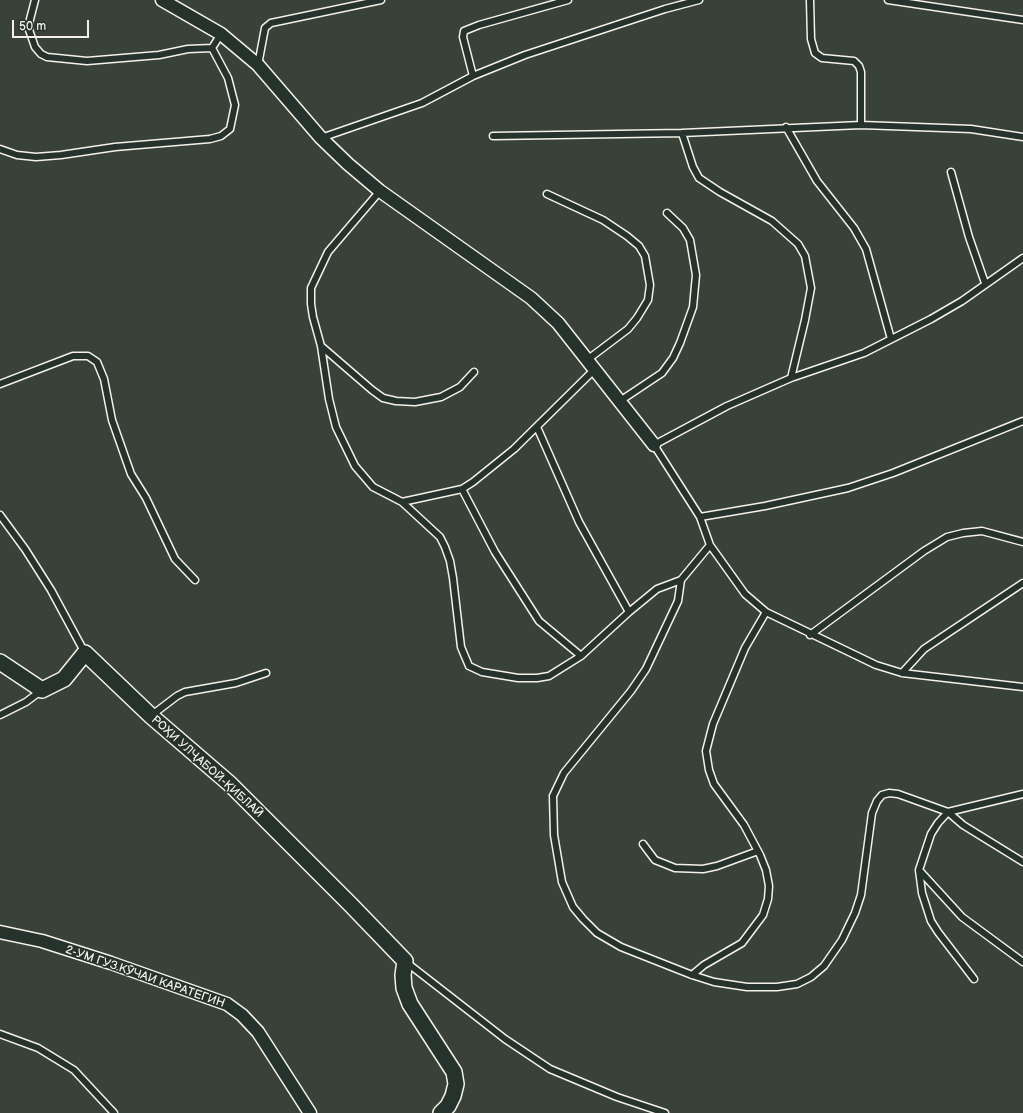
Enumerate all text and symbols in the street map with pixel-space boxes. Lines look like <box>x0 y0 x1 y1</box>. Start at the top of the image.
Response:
scale bar <box>14 12 91 38</box>
text: 50 m <box>19 19 46 34</box>
street label: РОҲИ УЛҶАБОЙ-ҚИБЛАӢ <box>148 713 266 821</box>
street label: 2-УМ ГУЗ.КӮЧАИ КАРАТЕГИН <box>63 943 227 1011</box>

